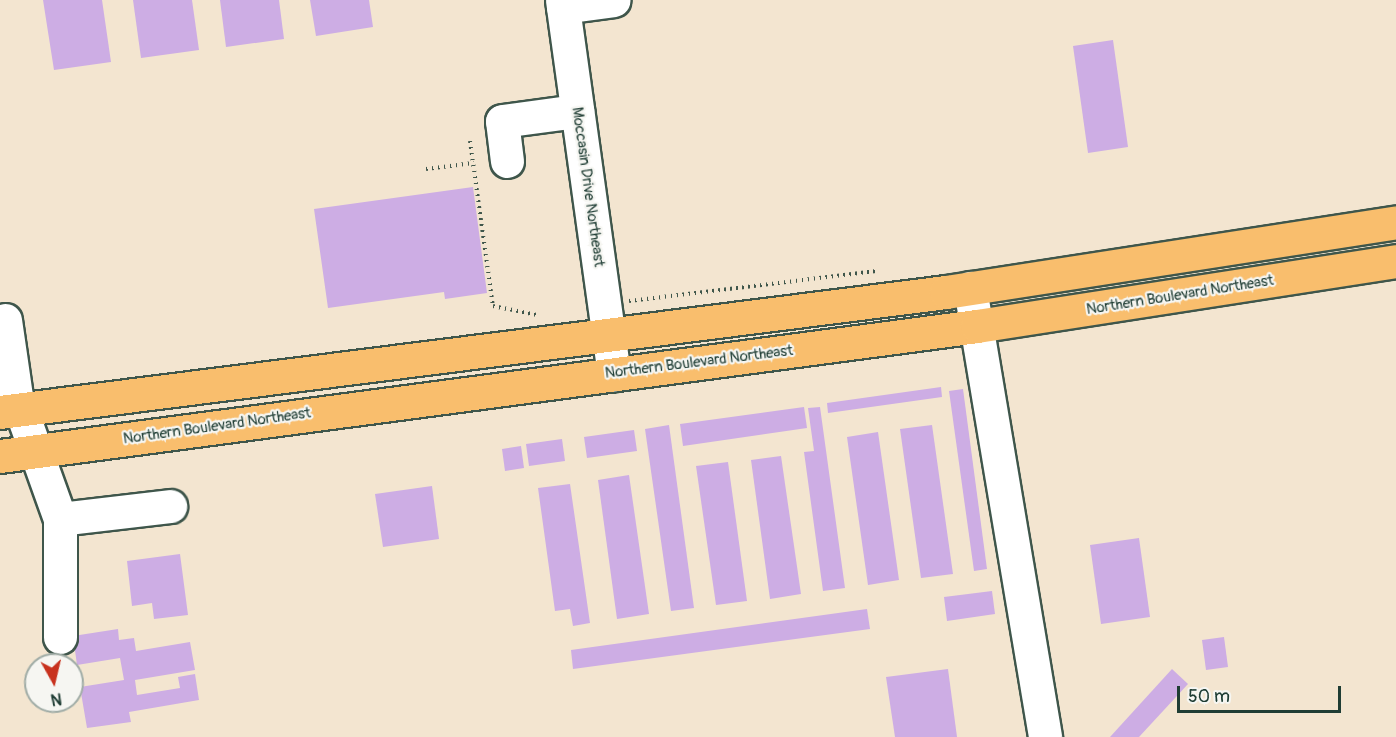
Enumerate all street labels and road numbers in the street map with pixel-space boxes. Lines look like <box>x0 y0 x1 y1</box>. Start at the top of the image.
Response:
street label: Moccasin Drive Northeast <box>568 106 608 268</box>
street label: Northern Boulevard Northeast <box>1085 271 1275 319</box>
street label: Northern Boulevard Northeast <box>604 342 794 382</box>
street label: Northern Boulevard Northeast <box>122 404 312 448</box>

